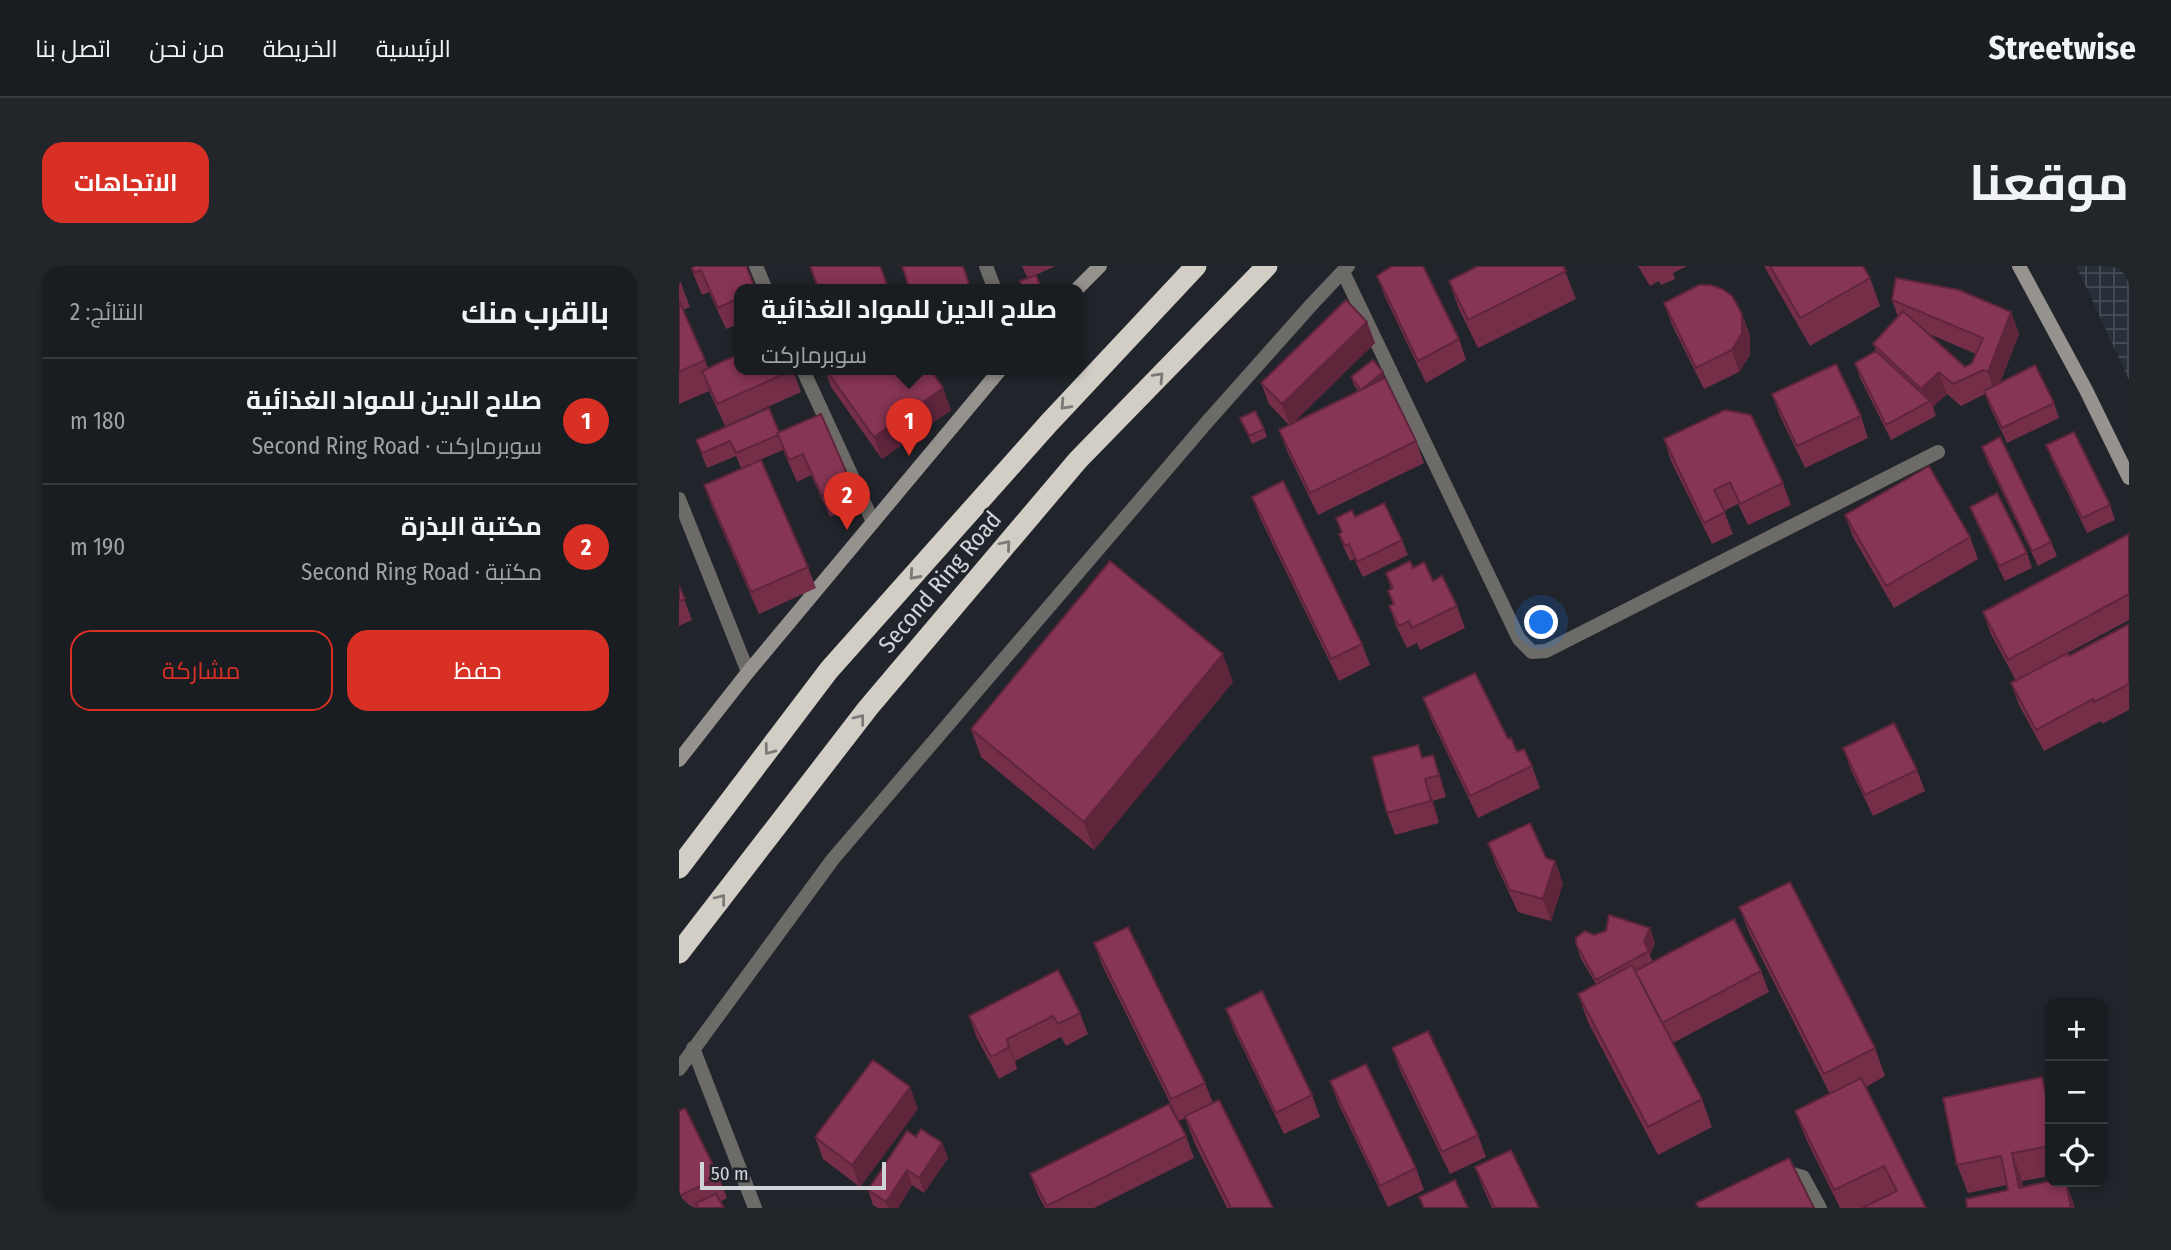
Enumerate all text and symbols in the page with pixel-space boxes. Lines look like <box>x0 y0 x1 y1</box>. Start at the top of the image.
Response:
text: Streetwise <box>1989 28 2136 68</box>
text: اتصل بنا <box>35 35 111 63</box>
text: من نحن <box>149 35 225 63</box>
text: الخريطة <box>263 35 338 63</box>
text: الرئيسية <box>376 35 451 63</box>
button: الاتجاهات <box>42 142 209 223</box>
text: موقعنا <box>1969 154 2129 213</box>
popup <box>734 284 1084 375</box>
text: صلاح الدين للمواد الغذائية <box>761 294 1057 325</box>
text: بالقرب منك <box>461 295 609 331</box>
text: النتائج: 2 <box>70 298 144 326</box>
text: سوبرماركت <box>761 341 867 369</box>
one-way arrow <box>1150 372 1163 385</box>
text: صلاح الدين للمواد الغذائية <box>246 385 542 416</box>
one-way arrow <box>1061 397 1074 410</box>
pin: 1 <box>886 398 932 456</box>
text: 180 m <box>70 407 126 435</box>
text: 1 <box>581 407 591 435</box>
text: سوبرماركت · Second Ring Road <box>252 432 542 460</box>
pin: 2 <box>824 472 870 530</box>
street label: Second Ring Road <box>873 506 1007 658</box>
text: مكتبة البذرة <box>401 511 542 542</box>
text: 190 m <box>70 533 125 561</box>
text: 2 <box>581 533 591 561</box>
one-way arrow <box>998 540 1010 553</box>
text: مكتبة · Second Ring Road <box>301 558 542 586</box>
one-way arrow <box>909 567 922 580</box>
your location <box>1524 605 1558 639</box>
button: مشاركة <box>70 630 333 711</box>
button: حفظ <box>347 630 609 711</box>
one-way arrow <box>851 714 864 727</box>
one-way arrow <box>764 742 777 755</box>
one-way arrow <box>712 894 725 907</box>
map controls <box>2045 998 2108 1187</box>
button: + <box>2045 998 2108 1061</box>
button: − <box>2045 1061 2108 1124</box>
button: locate <box>2045 1124 2108 1187</box>
scale bar <box>700 1159 885 1191</box>
text: 50 m <box>711 1162 749 1185</box>

